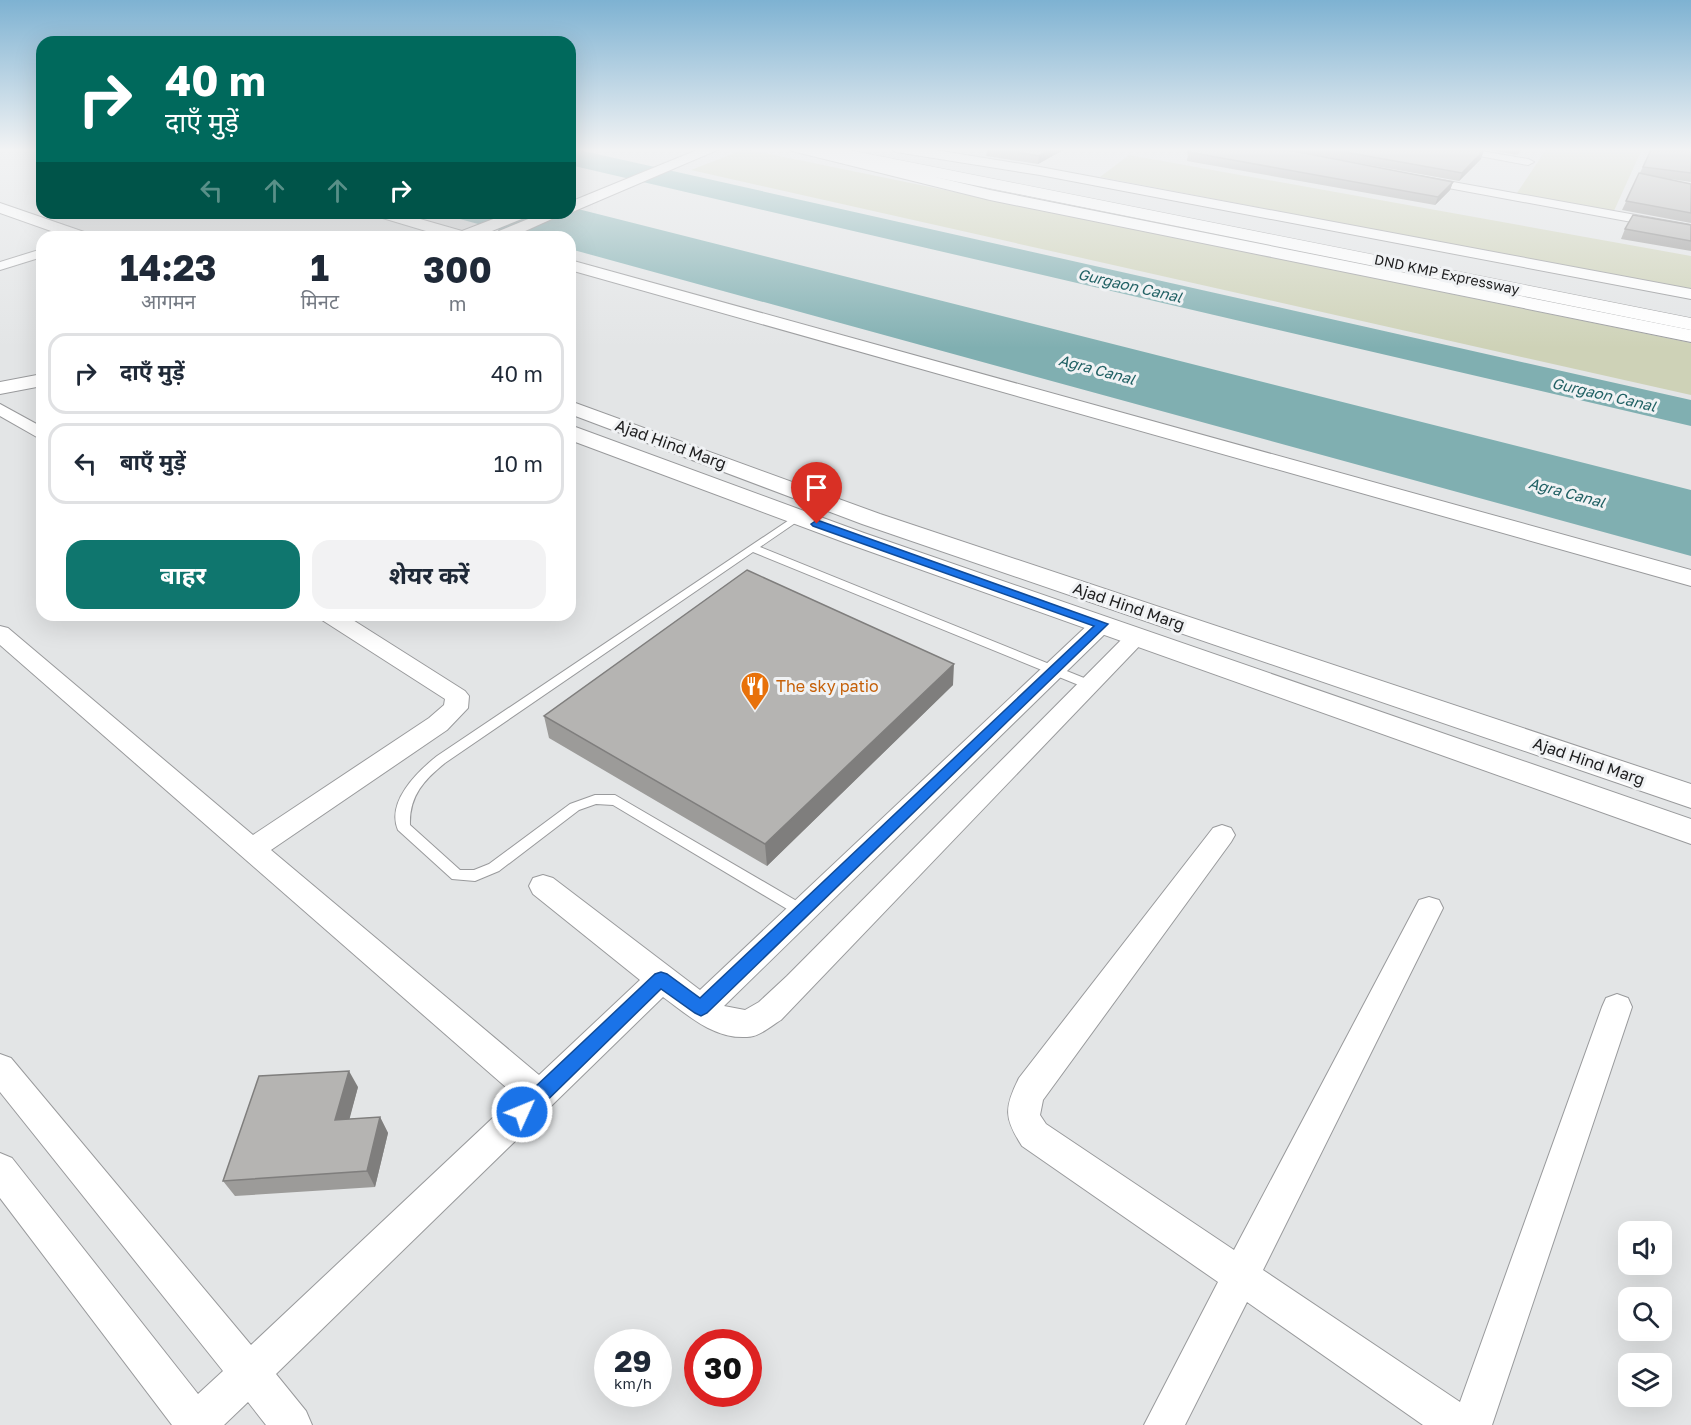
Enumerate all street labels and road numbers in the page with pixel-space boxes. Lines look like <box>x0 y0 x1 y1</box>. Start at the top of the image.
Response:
street label: DND KMP Expressway <box>1373 250 1521 298</box>
street label: Ajad Hind Marg <box>613 415 729 473</box>
street label: Ajad Hind Marg <box>1071 578 1187 634</box>
street label: Ajad Hind Marg <box>1531 733 1647 789</box>

